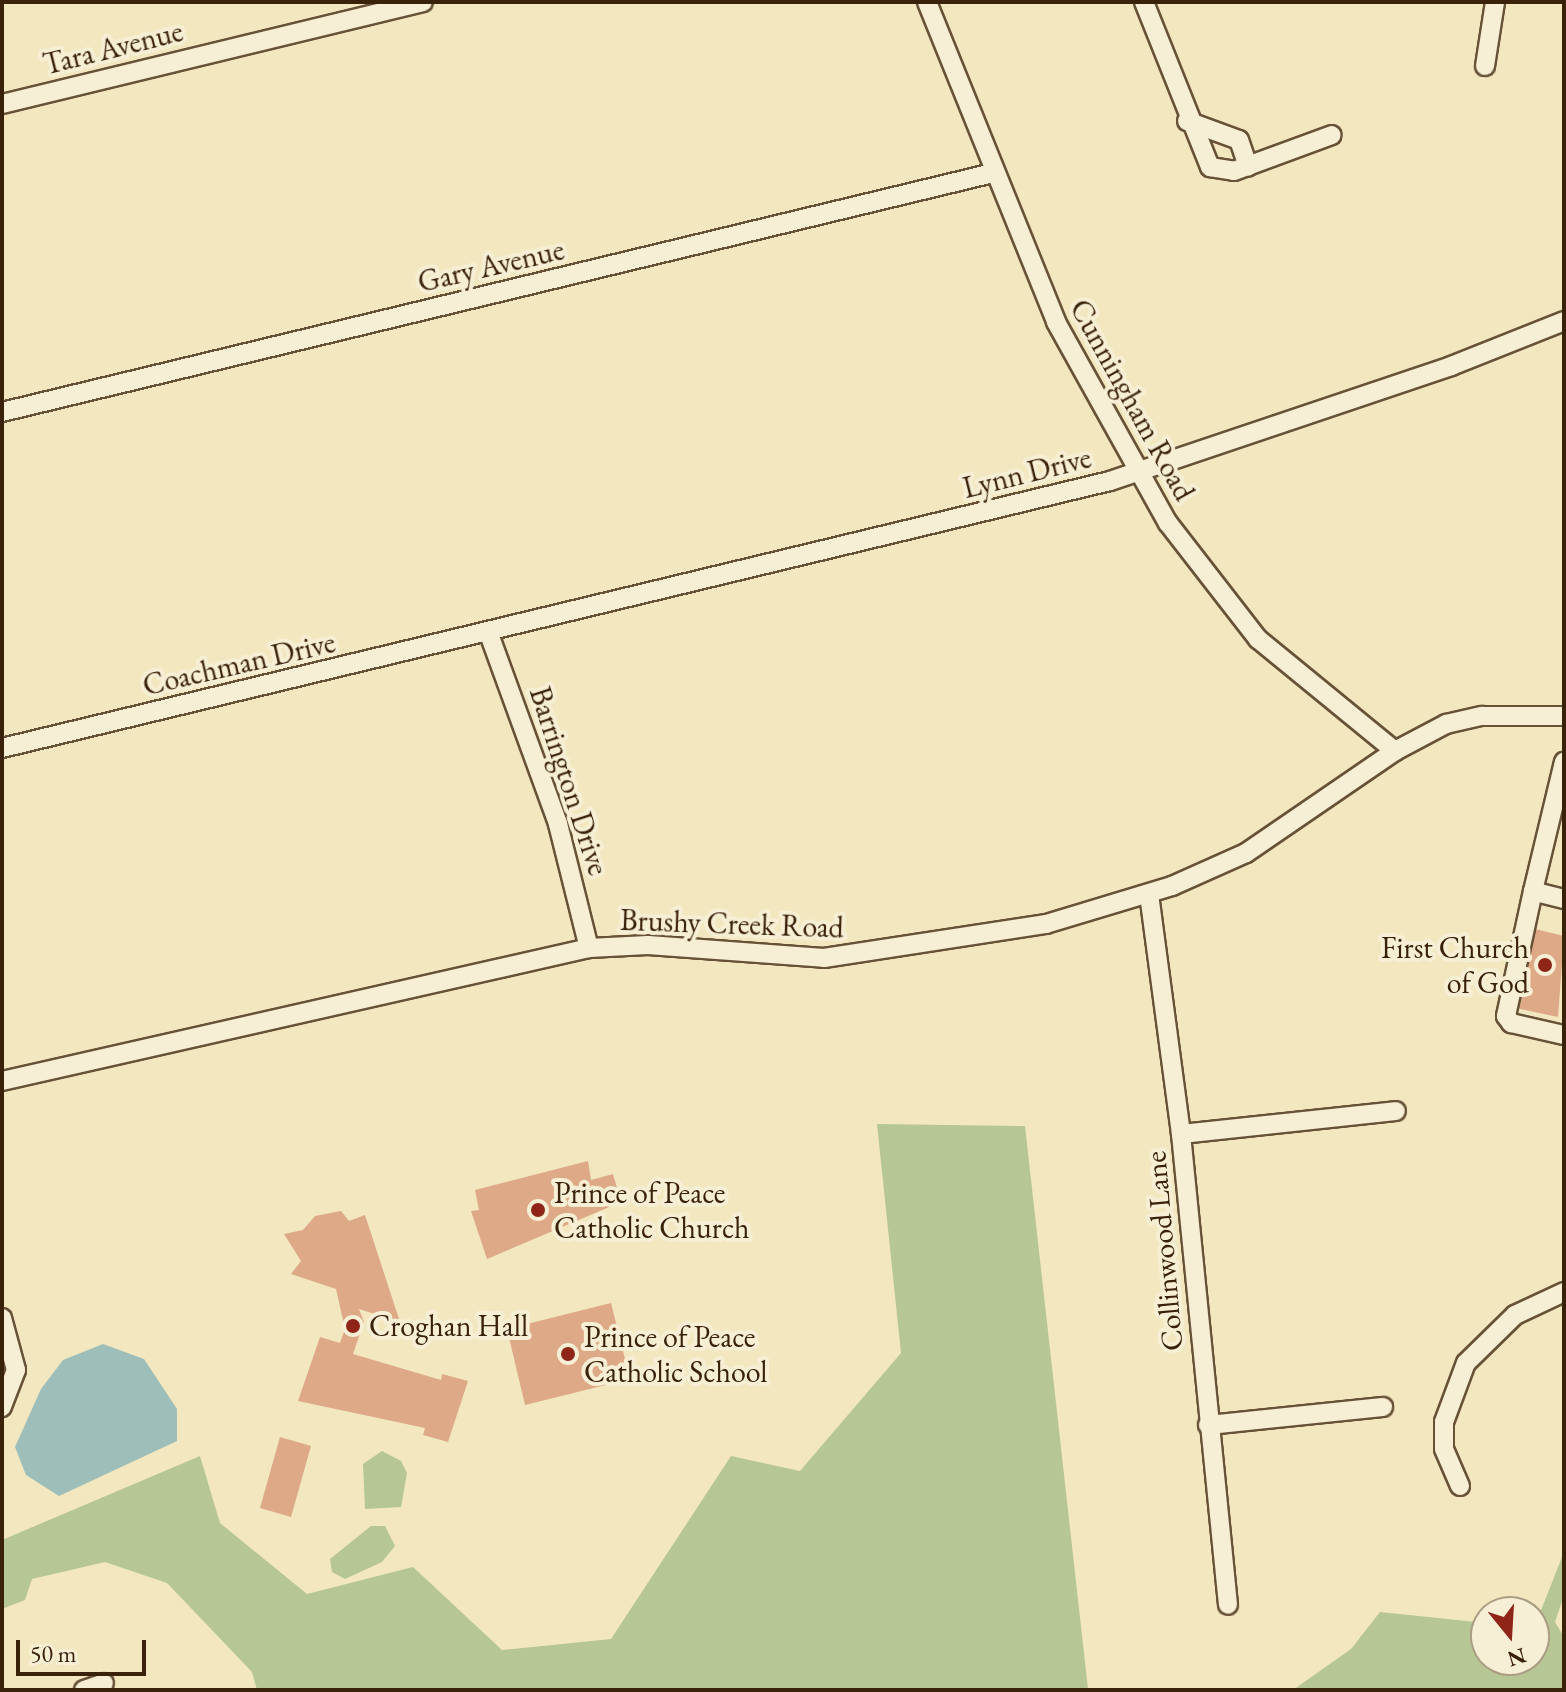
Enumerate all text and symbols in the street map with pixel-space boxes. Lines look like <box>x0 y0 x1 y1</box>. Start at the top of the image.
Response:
street label: Tara Avenue <box>39 13 187 83</box>
street label: Gary Avenue <box>414 232 568 300</box>
street label: Cunningham Road <box>1062 293 1202 507</box>
street label: Lynn Drive <box>959 440 1095 506</box>
street label: Coachman Drive <box>139 624 339 704</box>
street label: Barrington Drive <box>522 682 616 880</box>
street label: Brushy Creek Road <box>620 902 844 946</box>
place label: First Church of God <box>1381 930 1529 1000</box>
marker: First Church of God <box>1536 956 1554 974</box>
street label: Collinwood Lane <box>1137 1150 1191 1352</box>
place label: Prince of Peace Catholic Church <box>554 1175 750 1246</box>
marker: Prince of Peace Catholic Church <box>529 1201 547 1219</box>
place label: Croghan Hall <box>369 1308 528 1344</box>
marker: Croghan Hall <box>344 1317 362 1335</box>
place label: Prince of Peace Catholic School <box>584 1319 767 1390</box>
marker: Prince of Peace Catholic School <box>559 1345 577 1363</box>
north arrow <box>1470 1596 1550 1676</box>
scale bar <box>20 1624 150 1674</box>
text: 50 m <box>30 1638 77 1669</box>
text: N <box>1504 1641 1530 1674</box>

